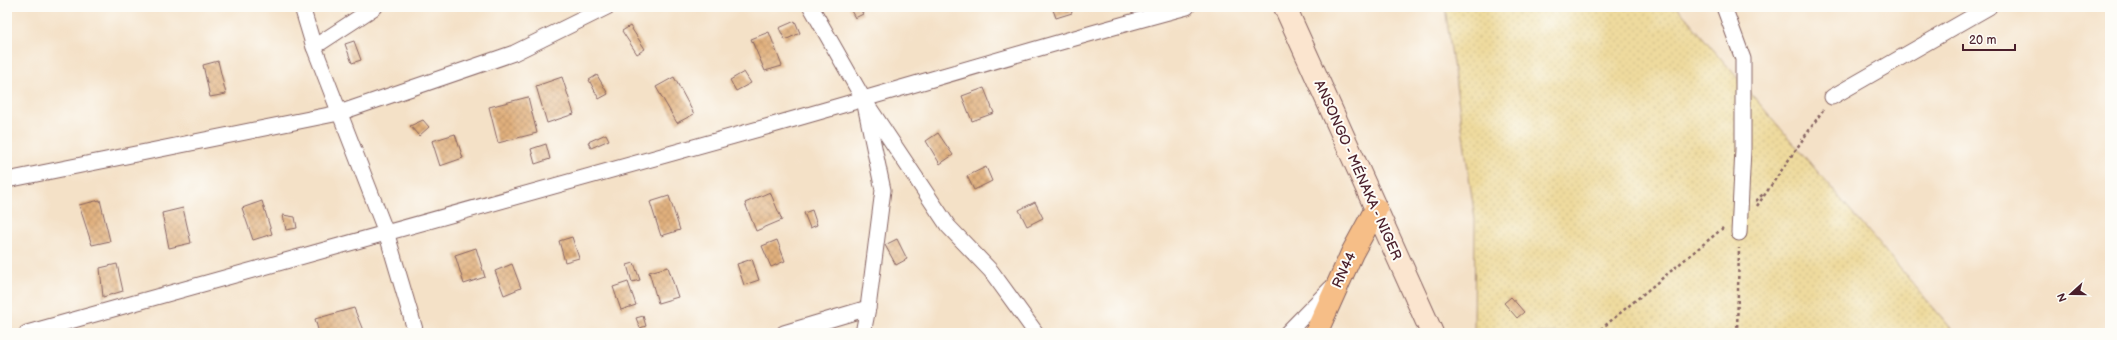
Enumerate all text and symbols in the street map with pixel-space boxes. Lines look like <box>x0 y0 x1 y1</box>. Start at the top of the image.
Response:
scale bar <box>1963 26 2015 52</box>
text: 20 m <box>1969 33 1996 48</box>
street label: ANSONGO - MÉNAKA - NIGER <box>1311 77 1406 263</box>
street label: RN44 <box>1328 249 1360 291</box>
north arrow <box>2051 274 2091 314</box>
text: N <box>2055 291 2070 304</box>

